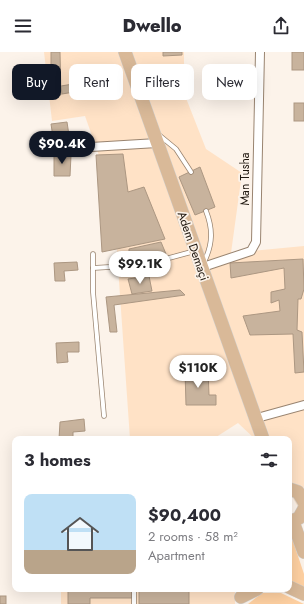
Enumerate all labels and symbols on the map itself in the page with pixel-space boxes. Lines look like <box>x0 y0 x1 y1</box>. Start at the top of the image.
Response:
pin: $90.4K <box>29 131 95 165</box>
street label: Man Tusha <box>236 152 254 206</box>
street label: Adem Demaçi <box>173 209 213 283</box>
pin: $99.1K <box>107 251 173 285</box>
pin: $110K <box>170 355 226 389</box>

